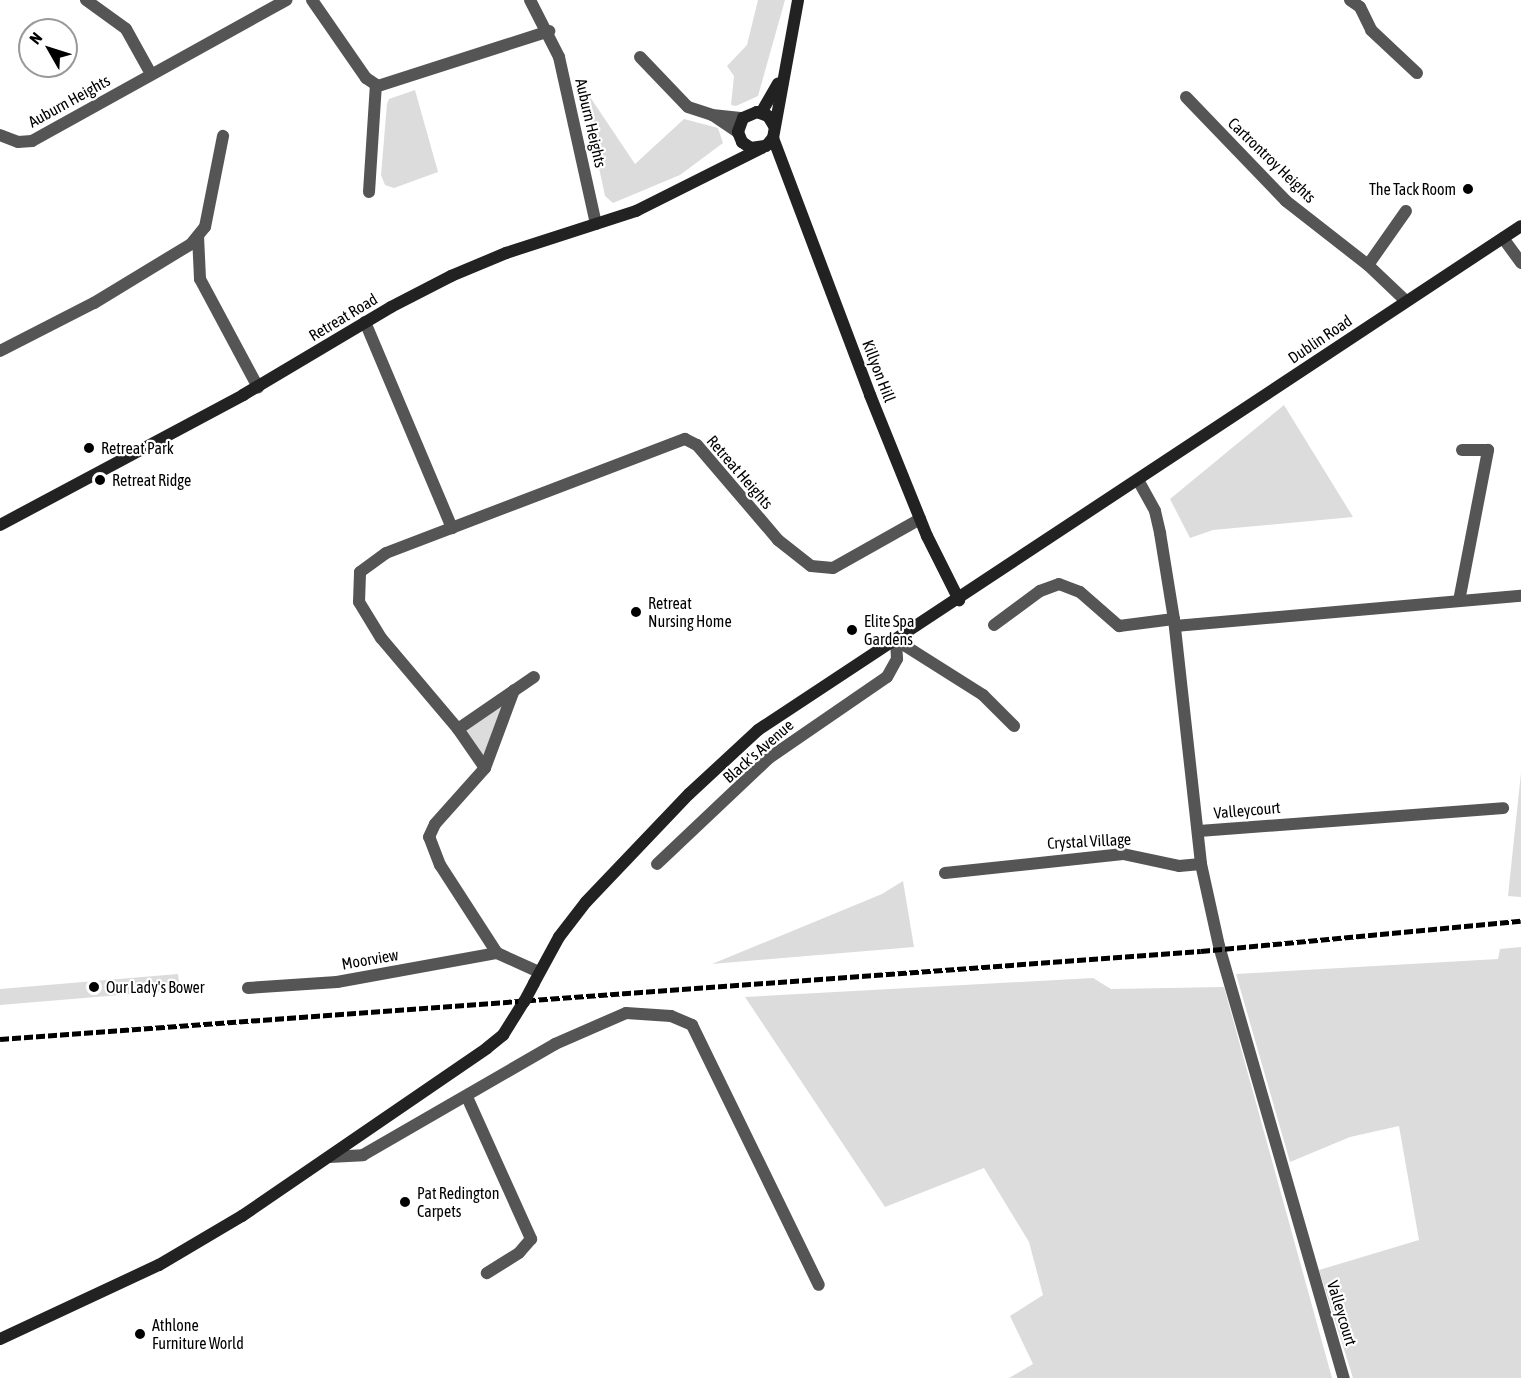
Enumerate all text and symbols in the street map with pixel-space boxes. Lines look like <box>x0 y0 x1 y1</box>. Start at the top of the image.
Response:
north arrow <box>18 18 78 78</box>
text: N <box>26 29 46 47</box>
street label: Auburn Heights <box>25 71 113 131</box>
street label: Auburn Heights <box>571 77 611 169</box>
street label: Cartrontroy Heights <box>1224 113 1320 207</box>
place label: The Tack Room <box>1369 179 1456 199</box>
marker: The Tack Room <box>1461 182 1475 196</box>
street label: Retreat Road <box>305 289 381 345</box>
street label: Dublin Road <box>1285 311 1355 367</box>
street label: Killyon Hill <box>858 337 900 405</box>
street label: Retreat Heights <box>703 431 777 513</box>
place label: Retreat Park <box>101 438 174 458</box>
marker: Retreat Park <box>82 441 96 455</box>
place label: Retreat Ridge <box>112 470 191 490</box>
marker: Retreat Ridge <box>93 473 107 487</box>
place label: Retreat Nursing Home <box>648 593 732 631</box>
marker: Retreat Nursing Home <box>629 605 643 619</box>
place label: Elite Spa Gardens <box>864 611 914 649</box>
marker: Elite Spa Gardens <box>845 623 859 637</box>
street label: Black's Avenue <box>719 715 797 787</box>
street label: Valleycourt <box>1213 798 1281 822</box>
street label: Crystal Village <box>1047 829 1131 853</box>
street label: Moorview <box>340 945 400 973</box>
place label: Our Lady's Bower <box>106 977 205 997</box>
marker: Our Lady's Bower <box>87 980 101 994</box>
place label: Pat Redington Carpets <box>417 1183 500 1221</box>
marker: Pat Redington Carpets <box>398 1195 412 1209</box>
street label: Valleycourt <box>1323 1278 1361 1348</box>
place label: Athlone Furniture World <box>152 1315 244 1353</box>
marker: Athlone Furniture World <box>133 1327 147 1341</box>

